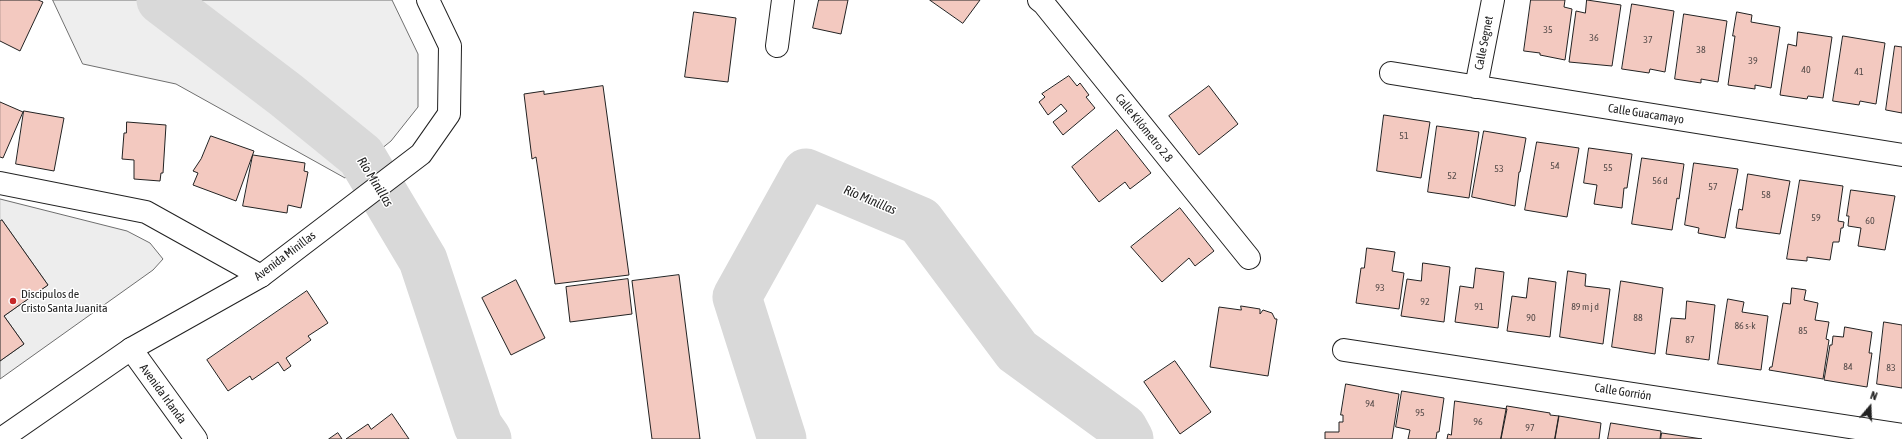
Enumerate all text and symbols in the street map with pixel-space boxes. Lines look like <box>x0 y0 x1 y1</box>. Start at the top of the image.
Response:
street label: Calle Segnet <box>1472 15 1496 71</box>
house number: 35 <box>1543 24 1553 36</box>
house number: 36 <box>1589 32 1599 44</box>
house number: 37 <box>1643 34 1653 46</box>
house number: 38 <box>1696 44 1706 56</box>
house number: 39 <box>1748 55 1758 67</box>
house number: 40 <box>1801 64 1811 76</box>
house number: 41 <box>1854 66 1864 78</box>
street label: Calle Kilómetro 2.8 <box>1112 91 1176 165</box>
street label: Calle Guacamayo <box>1607 101 1685 127</box>
house number: 51 <box>1399 130 1409 142</box>
water label: Río Minillas <box>354 154 396 210</box>
house number: 54 <box>1550 160 1560 172</box>
house number: 55 <box>1603 162 1613 174</box>
house number: 53 <box>1494 163 1504 175</box>
house number: 52 <box>1447 170 1457 182</box>
house number: 56 d <box>1652 175 1668 187</box>
house number: 57 <box>1708 181 1718 193</box>
water label: Río Minillas <box>841 182 899 218</box>
house number: 58 <box>1761 189 1771 201</box>
house number: 59 <box>1811 212 1821 224</box>
house number: 60 <box>1865 215 1875 227</box>
street label: Avenida Minillas <box>251 228 319 284</box>
house number: 93 <box>1375 282 1385 294</box>
place label: Discipulos de Cristo Santa Juanita <box>21 287 108 315</box>
marker: Discipulos de Cristo Santa Juanita <box>8 296 18 306</box>
house number: 92 <box>1420 296 1430 308</box>
house number: 91 <box>1474 301 1484 313</box>
house number: 89 m j d <box>1571 301 1599 313</box>
house number: 90 <box>1526 312 1536 324</box>
house number: 88 <box>1633 312 1643 324</box>
house number: 86 s-k <box>1734 320 1756 332</box>
house number: 85 <box>1798 325 1808 337</box>
house number: 87 <box>1685 334 1695 346</box>
street label: Avenida Irlanda <box>137 361 189 427</box>
house number: 84 <box>1843 361 1853 373</box>
house number: 83 <box>1886 362 1896 374</box>
street label: Calle Gorrión <box>1593 380 1653 404</box>
north arrow <box>1850 387 1890 427</box>
text: N <box>1869 389 1879 402</box>
house number: 94 <box>1365 398 1375 410</box>
house number: 95 <box>1415 407 1425 419</box>
house number: 96 <box>1473 416 1483 428</box>
house number: 97 <box>1525 422 1535 434</box>

